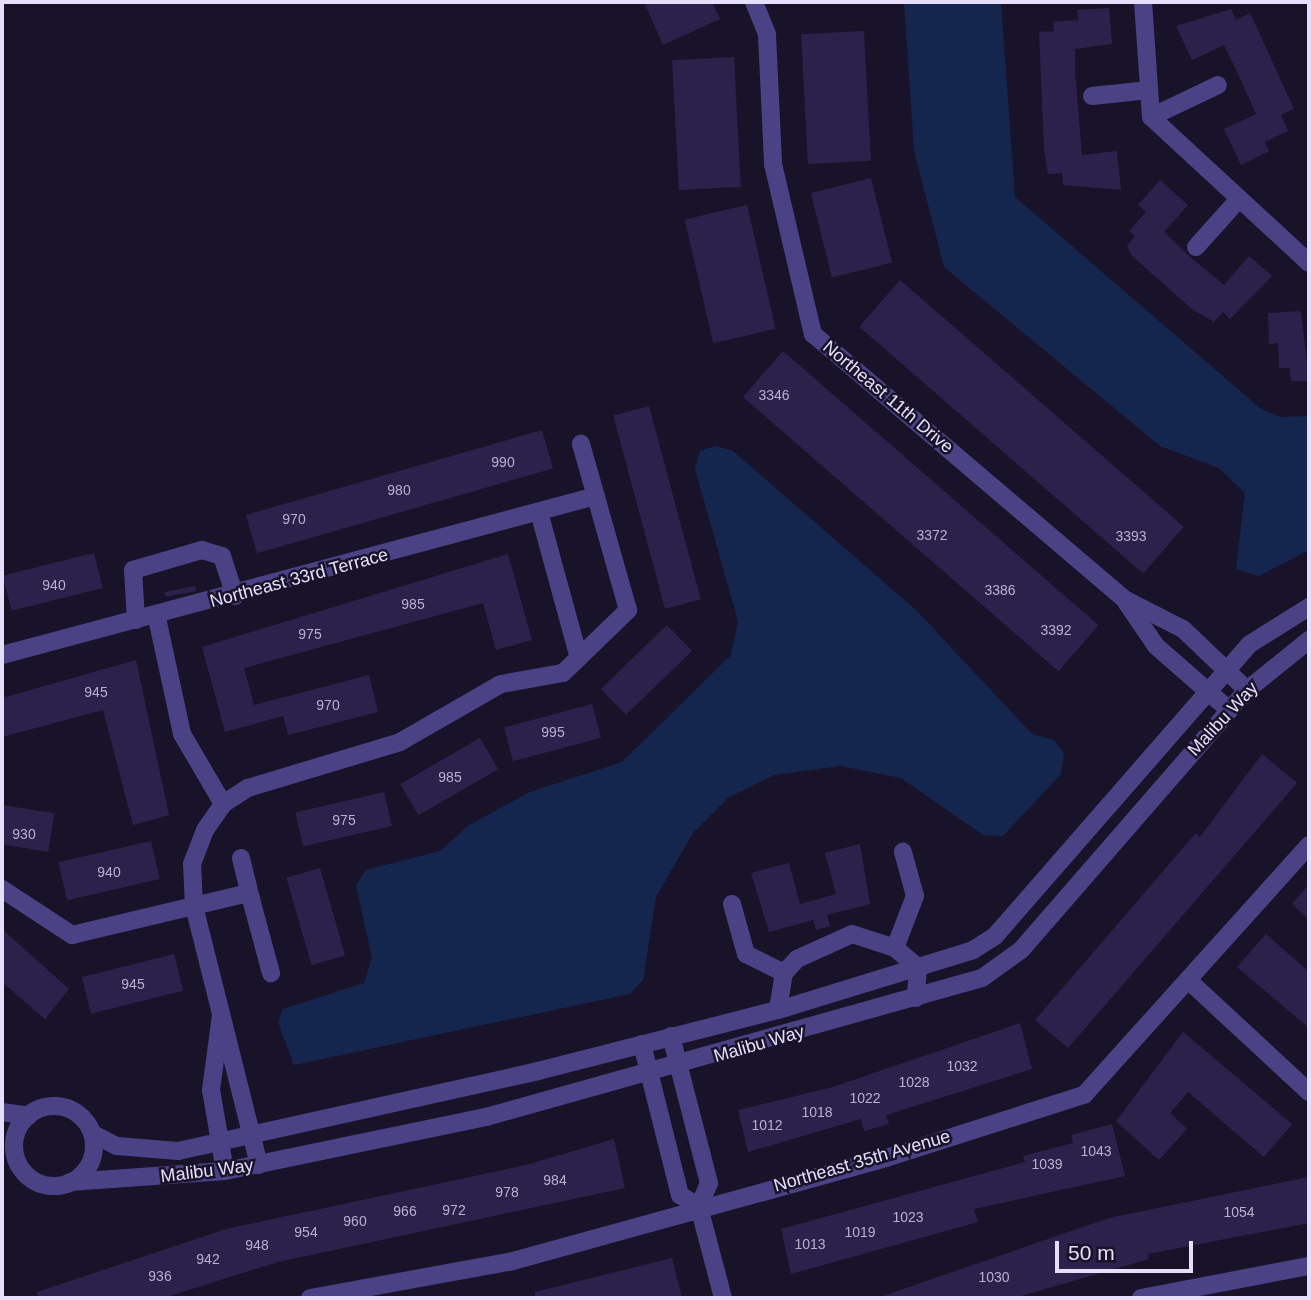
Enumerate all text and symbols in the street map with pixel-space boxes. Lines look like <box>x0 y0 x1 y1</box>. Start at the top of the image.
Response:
street label: Northeast 11th Drive <box>818 336 958 458</box>
house number: 3346 <box>758 387 790 403</box>
house number: 990 <box>491 454 515 470</box>
house number: 980 <box>387 482 411 498</box>
house number: 970 <box>282 511 306 527</box>
house number: 3372 <box>916 527 948 543</box>
house number: 3393 <box>1115 528 1147 544</box>
street label: Northeast 33rd Terrace <box>207 544 391 612</box>
house number: 940 <box>42 577 66 593</box>
house number: 3386 <box>984 582 1016 598</box>
house number: 985 <box>401 596 425 612</box>
house number: 3392 <box>1040 622 1072 638</box>
house number: 975 <box>298 626 322 642</box>
street label: Malibu Way <box>1183 677 1263 761</box>
house number: 945 <box>84 684 108 700</box>
house number: 970 <box>316 697 340 713</box>
house number: 995 <box>541 724 565 740</box>
house number: 985 <box>438 769 462 785</box>
house number: 975 <box>332 812 356 828</box>
house number: 930 <box>12 826 36 842</box>
house number: 940 <box>97 864 121 880</box>
house number: 945 <box>121 976 145 992</box>
street label: Malibu Way <box>711 1021 807 1067</box>
house number: 1032 <box>946 1058 978 1074</box>
house number: 1028 <box>898 1074 930 1090</box>
house number: 1022 <box>849 1090 881 1106</box>
house number: 1018 <box>801 1104 833 1120</box>
house number: 1012 <box>751 1117 783 1133</box>
street label: Northeast 35th Avenue <box>771 1125 953 1197</box>
house number: 1043 <box>1080 1143 1112 1159</box>
street label: Malibu Way <box>159 1155 255 1187</box>
house number: 1039 <box>1031 1156 1063 1172</box>
house number: 984 <box>543 1172 567 1188</box>
house number: 978 <box>495 1184 519 1200</box>
house number: 972 <box>442 1202 466 1218</box>
house number: 966 <box>393 1203 417 1219</box>
house number: 1054 <box>1223 1204 1255 1220</box>
house number: 1023 <box>892 1209 924 1225</box>
house number: 960 <box>343 1213 367 1229</box>
house number: 954 <box>294 1224 318 1240</box>
house number: 1019 <box>844 1224 876 1240</box>
scale bar <box>1059 1226 1197 1270</box>
house number: 1013 <box>794 1236 826 1252</box>
house number: 948 <box>245 1237 269 1253</box>
text: 50 m <box>1068 1241 1115 1264</box>
house number: 942 <box>196 1251 220 1267</box>
house number: 936 <box>148 1268 172 1284</box>
house number: 1030 <box>978 1269 1010 1285</box>

